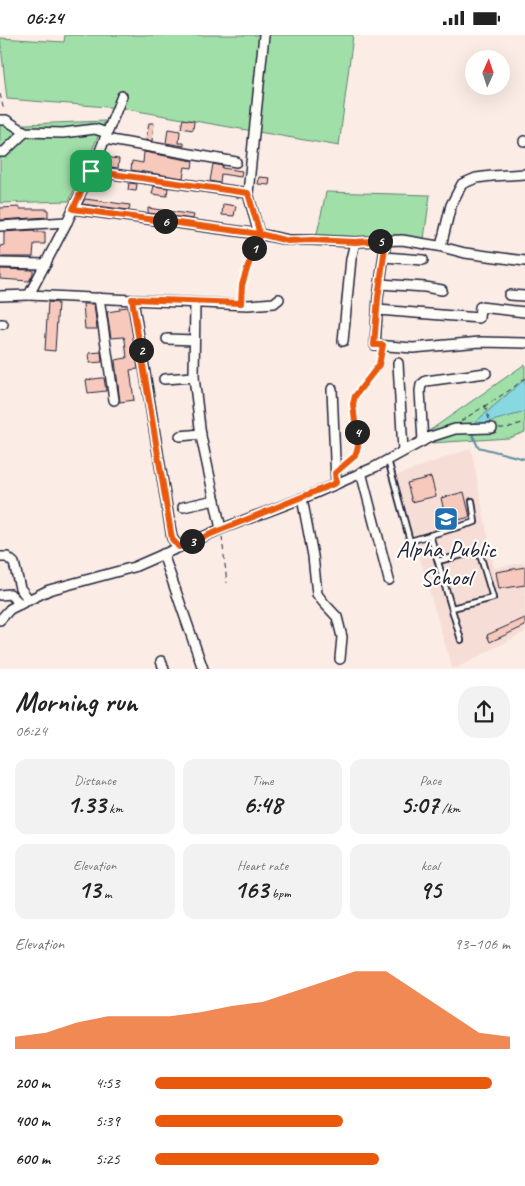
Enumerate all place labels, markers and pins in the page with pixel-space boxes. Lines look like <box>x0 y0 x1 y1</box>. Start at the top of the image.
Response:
pin <box>70 150 112 192</box>
pin: 6 <box>152 209 178 233</box>
pin: 5 <box>368 229 392 253</box>
pin: 1 <box>242 235 266 261</box>
pin: 2 <box>128 337 154 363</box>
pin: 4 <box>344 419 370 445</box>
school or university icon: Alpha Public School <box>433 506 459 532</box>
pin: 3 <box>180 529 204 553</box>
place label: Alpha Public School <box>396 534 497 592</box>

